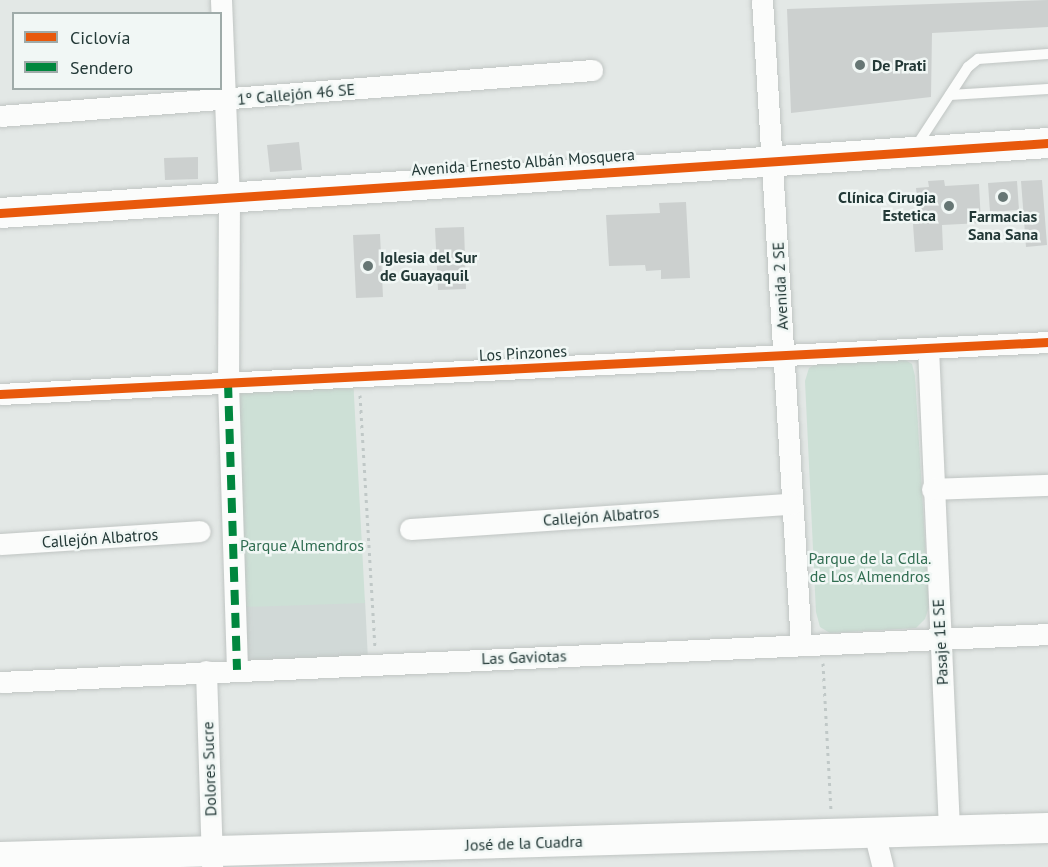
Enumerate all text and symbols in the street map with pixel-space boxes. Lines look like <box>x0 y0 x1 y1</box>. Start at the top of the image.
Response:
legend <box>12 12 222 90</box>
text: Ciclovía <box>70 26 130 49</box>
place label: De Prati <box>872 55 927 75</box>
text: Sendero <box>70 56 133 79</box>
marker: De Prati <box>853 58 867 72</box>
street label: 1º Callejón 46 SE <box>236 79 356 109</box>
street label: Avenida Ernesto Albán Mosquera <box>410 145 636 179</box>
place label: Clínica Cirugia Estetica <box>838 187 936 225</box>
marker: Farmacias Sana Sana <box>996 190 1010 204</box>
marker: Clínica Cirugia Estetica <box>940 197 958 215</box>
place label: Farmacias Sana Sana <box>968 206 1038 244</box>
street label: Avenida 2 SE <box>768 241 792 331</box>
place label: Iglesia del Sur de Guayaquil <box>380 247 477 285</box>
marker: Iglesia del Sur de Guayaquil <box>361 259 375 273</box>
street label: Los Pinzones <box>479 341 567 365</box>
street label: Callejón Albatros <box>542 502 660 530</box>
street label: Callejón Albatros <box>41 524 159 552</box>
park label: Parque Almendros <box>240 535 364 555</box>
park label: Parque de la Cdla. de Los Almendros <box>808 548 932 586</box>
street label: Pasaje 1E SE <box>928 598 952 686</box>
street label: Las Gaviotas <box>481 646 567 668</box>
street label: Dolores Sucre <box>198 721 220 817</box>
street label: José de la Cuadra <box>465 831 583 855</box>

